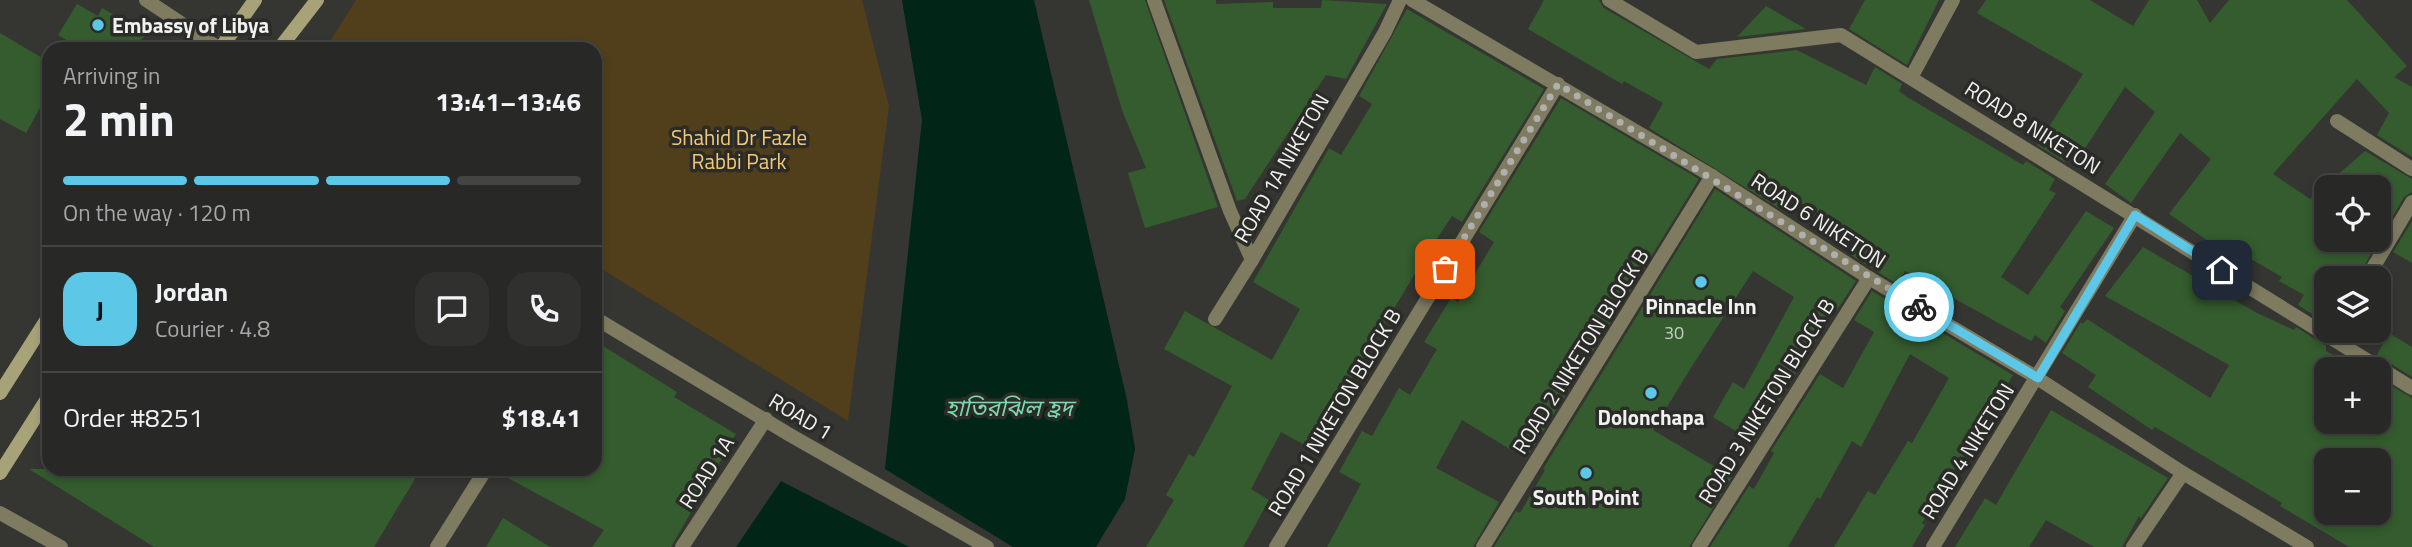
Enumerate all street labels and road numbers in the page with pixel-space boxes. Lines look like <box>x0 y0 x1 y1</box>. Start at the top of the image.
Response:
street label: ROAD 8 NIKETON <box>1959 72 2107 182</box>
street label: ROAD 1A NIKETON <box>1225 87 1337 249</box>
street label: ROAD 6 NIKETON <box>1745 164 1893 276</box>
street label: ROAD 2 NIKETON BLOCK B <box>1504 242 1656 460</box>
street label: ROAD 3 NIKETON BLOCK B <box>1690 292 1842 510</box>
street label: ROAD 1 NIKETON BLOCK B <box>1259 302 1409 522</box>
street label: ROAD 4 NIKETON <box>1912 377 2022 525</box>
street label: ROAD 1 <box>763 385 839 447</box>
street label: ROAD 1A <box>670 429 742 515</box>

